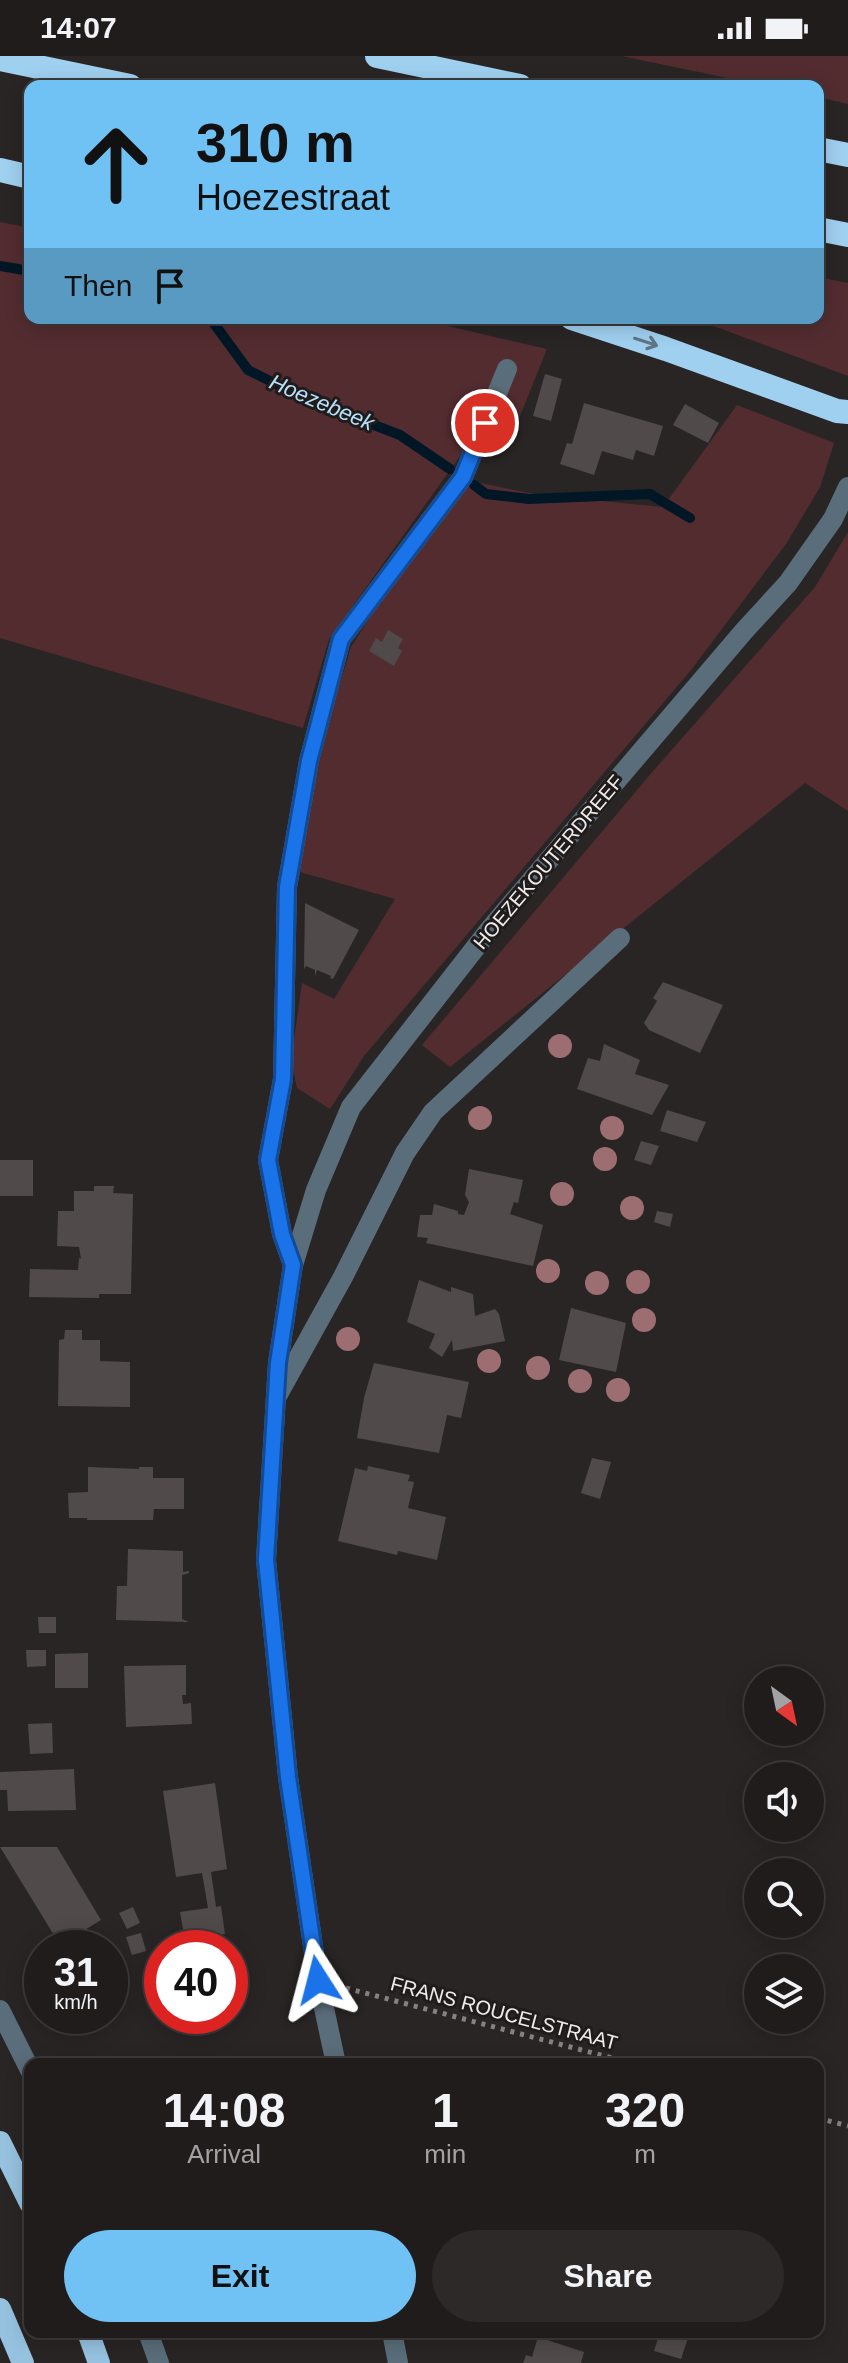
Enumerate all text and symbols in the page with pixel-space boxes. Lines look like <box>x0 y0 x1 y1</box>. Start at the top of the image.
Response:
text: 14:07 <box>40 11 117 44</box>
text: 310 m <box>196 111 355 174</box>
icon: ahead <box>64 112 168 216</box>
text: Hoezestraat <box>196 177 390 218</box>
icon: arrive <box>148 264 192 308</box>
text: Then <box>64 269 132 302</box>
one-way arrow <box>633 336 658 351</box>
water label: Hoezebeek <box>266 369 379 436</box>
pin <box>451 389 519 457</box>
icon: arrive <box>463 401 507 445</box>
street label: HOEZEKOUTERDREEF <box>469 771 627 953</box>
north arrow <box>744 1666 824 1746</box>
map controls <box>744 1666 824 2034</box>
button: sound <box>744 1762 824 1842</box>
button: search <box>744 1858 824 1938</box>
speed limit sign: 40 <box>144 1930 248 2034</box>
position arrow <box>276 1938 360 2022</box>
text: 31 <box>54 1950 98 1994</box>
button: layers <box>744 1954 824 2034</box>
street label: FRANS ROUCELSTRAAT <box>388 1972 620 2054</box>
text: km/h <box>54 1991 98 2013</box>
text: 14:08 <box>163 2084 286 2137</box>
text: 1 <box>432 2084 459 2137</box>
text: 320 <box>605 2084 685 2137</box>
text: Arrival <box>187 2139 261 2169</box>
text: min <box>424 2139 466 2169</box>
text: m <box>634 2139 656 2169</box>
button: Exit <box>64 2230 416 2322</box>
button: Share <box>432 2230 784 2322</box>

